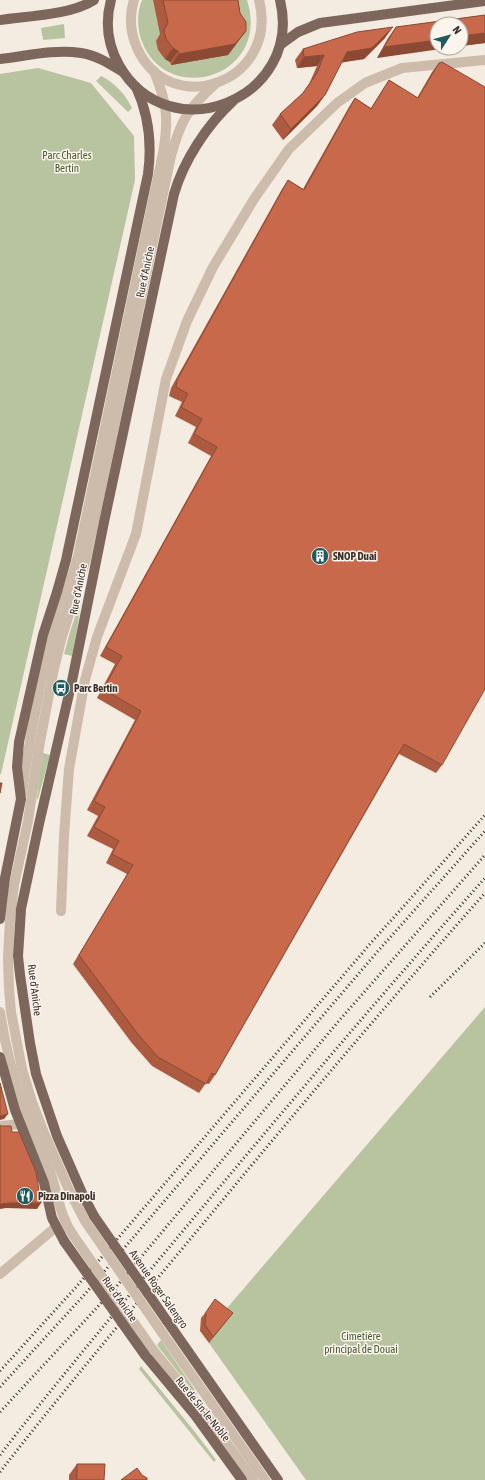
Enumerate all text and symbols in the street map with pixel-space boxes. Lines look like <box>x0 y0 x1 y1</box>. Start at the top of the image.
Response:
north arrow <box>429 16 469 56</box>
text: N <box>450 24 464 36</box>
park label: Parc Charles Bertin <box>42 149 92 174</box>
street label: Rue d'Aniche <box>134 245 156 299</box>
building icon: SNOP Duai <box>310 546 330 566</box>
place label: SNOP Duai <box>333 550 377 562</box>
street label: Rue d'Aniche <box>67 562 89 616</box>
bus stop icon: Parc Bertin <box>51 678 71 698</box>
place label: Parc Bertin <box>74 682 117 694</box>
street label: Rue d'Aniche <box>26 963 44 1017</box>
restaurant icon: Pizza Dinapoli <box>15 1186 35 1206</box>
place label: Pizza Dinapoli <box>38 1190 96 1202</box>
street label: Avenue Roger Salengro <box>127 1248 191 1330</box>
street label: Rue d'Aniche <box>100 1274 140 1324</box>
park label: Cimetière principal de Douai <box>324 1330 398 1355</box>
street label: Rue de Sin-le-Noble <box>173 1374 233 1444</box>

